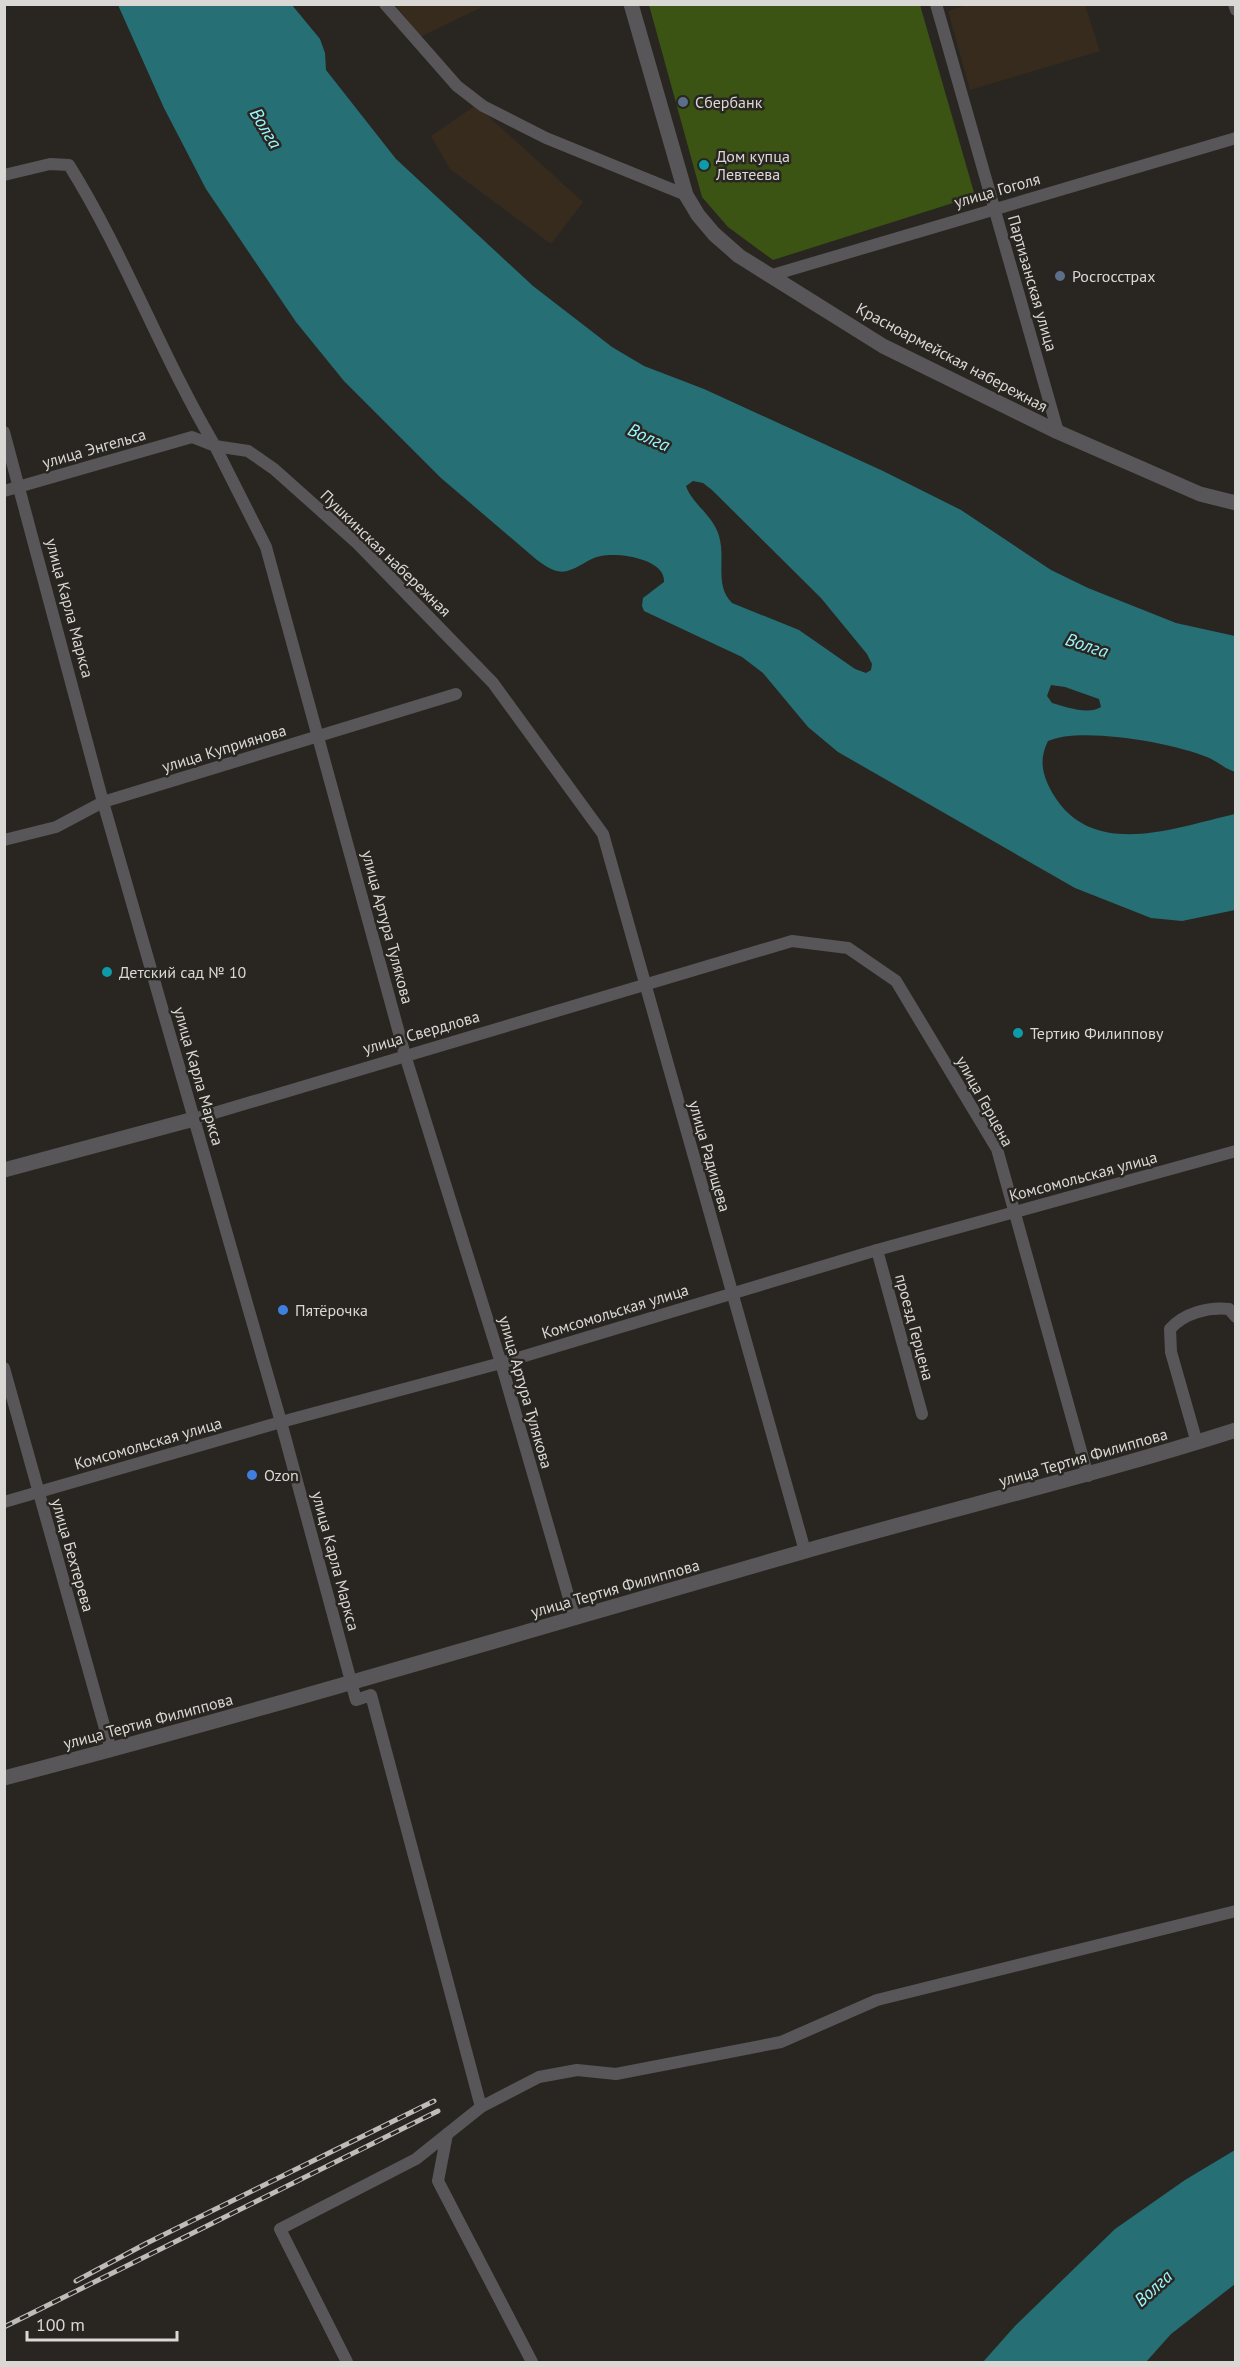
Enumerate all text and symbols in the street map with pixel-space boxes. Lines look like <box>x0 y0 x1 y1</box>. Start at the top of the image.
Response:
place label: Сбербанк <box>695 92 763 112</box>
marker: Сбербанк <box>676 95 690 109</box>
water label: Волга <box>245 103 287 153</box>
place label: Дом купца Левтеева <box>715 146 790 184</box>
marker: Дом купца Левтеева <box>697 158 711 172</box>
street label: улица Гоголя <box>952 168 1042 212</box>
street label: Партизанская улица <box>1004 212 1062 354</box>
place label: Росгосстрах <box>1072 266 1155 286</box>
marker: Росгосстрах <box>1053 269 1067 283</box>
street label: Красноармейская набережная <box>853 298 1051 416</box>
water label: Волга <box>624 418 674 456</box>
street label: улица Энгельса <box>40 424 148 472</box>
street label: Пушкинская набережная <box>316 485 456 621</box>
street label: улица Карла Маркса <box>42 536 98 680</box>
water label: Волга <box>1063 627 1112 663</box>
street label: улица Куприянова <box>159 720 289 776</box>
street label: улица Артура Тулякова <box>358 848 418 1006</box>
place label: Детский сад № 10 <box>119 962 247 982</box>
marker: Детский сад № 10 <box>100 965 114 979</box>
street label: улица Карла Маркса <box>170 1004 228 1148</box>
street label: улица Свердлова <box>360 1006 482 1058</box>
place label: Тертию Филиппову <box>1030 1023 1164 1043</box>
marker: Тертию Филиппову <box>1011 1026 1025 1040</box>
street label: улица Герцена <box>952 1052 1018 1150</box>
street label: улица Радищева <box>685 1098 735 1214</box>
street label: Комсомольская улица <box>1007 1147 1159 1205</box>
street label: проезд Герцена <box>891 1272 939 1382</box>
street label: Комсомольская улица <box>539 1279 691 1343</box>
place label: Пятёрочка <box>295 1300 368 1320</box>
marker: Пятёрочка <box>276 1303 290 1317</box>
street label: улица Артура Тулякова <box>495 1313 557 1471</box>
street label: Комсомольская улица <box>72 1412 224 1474</box>
street label: улица Тертия Филиппова <box>996 1423 1170 1491</box>
place label: Ozon <box>264 1465 299 1485</box>
marker: Ozon <box>245 1468 259 1482</box>
street label: улица Карла Маркса <box>308 1489 364 1633</box>
street label: улица Бехтерева <box>47 1496 99 1614</box>
street label: улица Тертия Филиппова <box>528 1554 702 1622</box>
street label: улица Тертия Филиппова <box>61 1689 235 1753</box>
water label: Волга <box>1129 2265 1177 2311</box>
scale bar <box>27 2304 177 2342</box>
text: 100 m <box>36 2313 85 2336</box>

